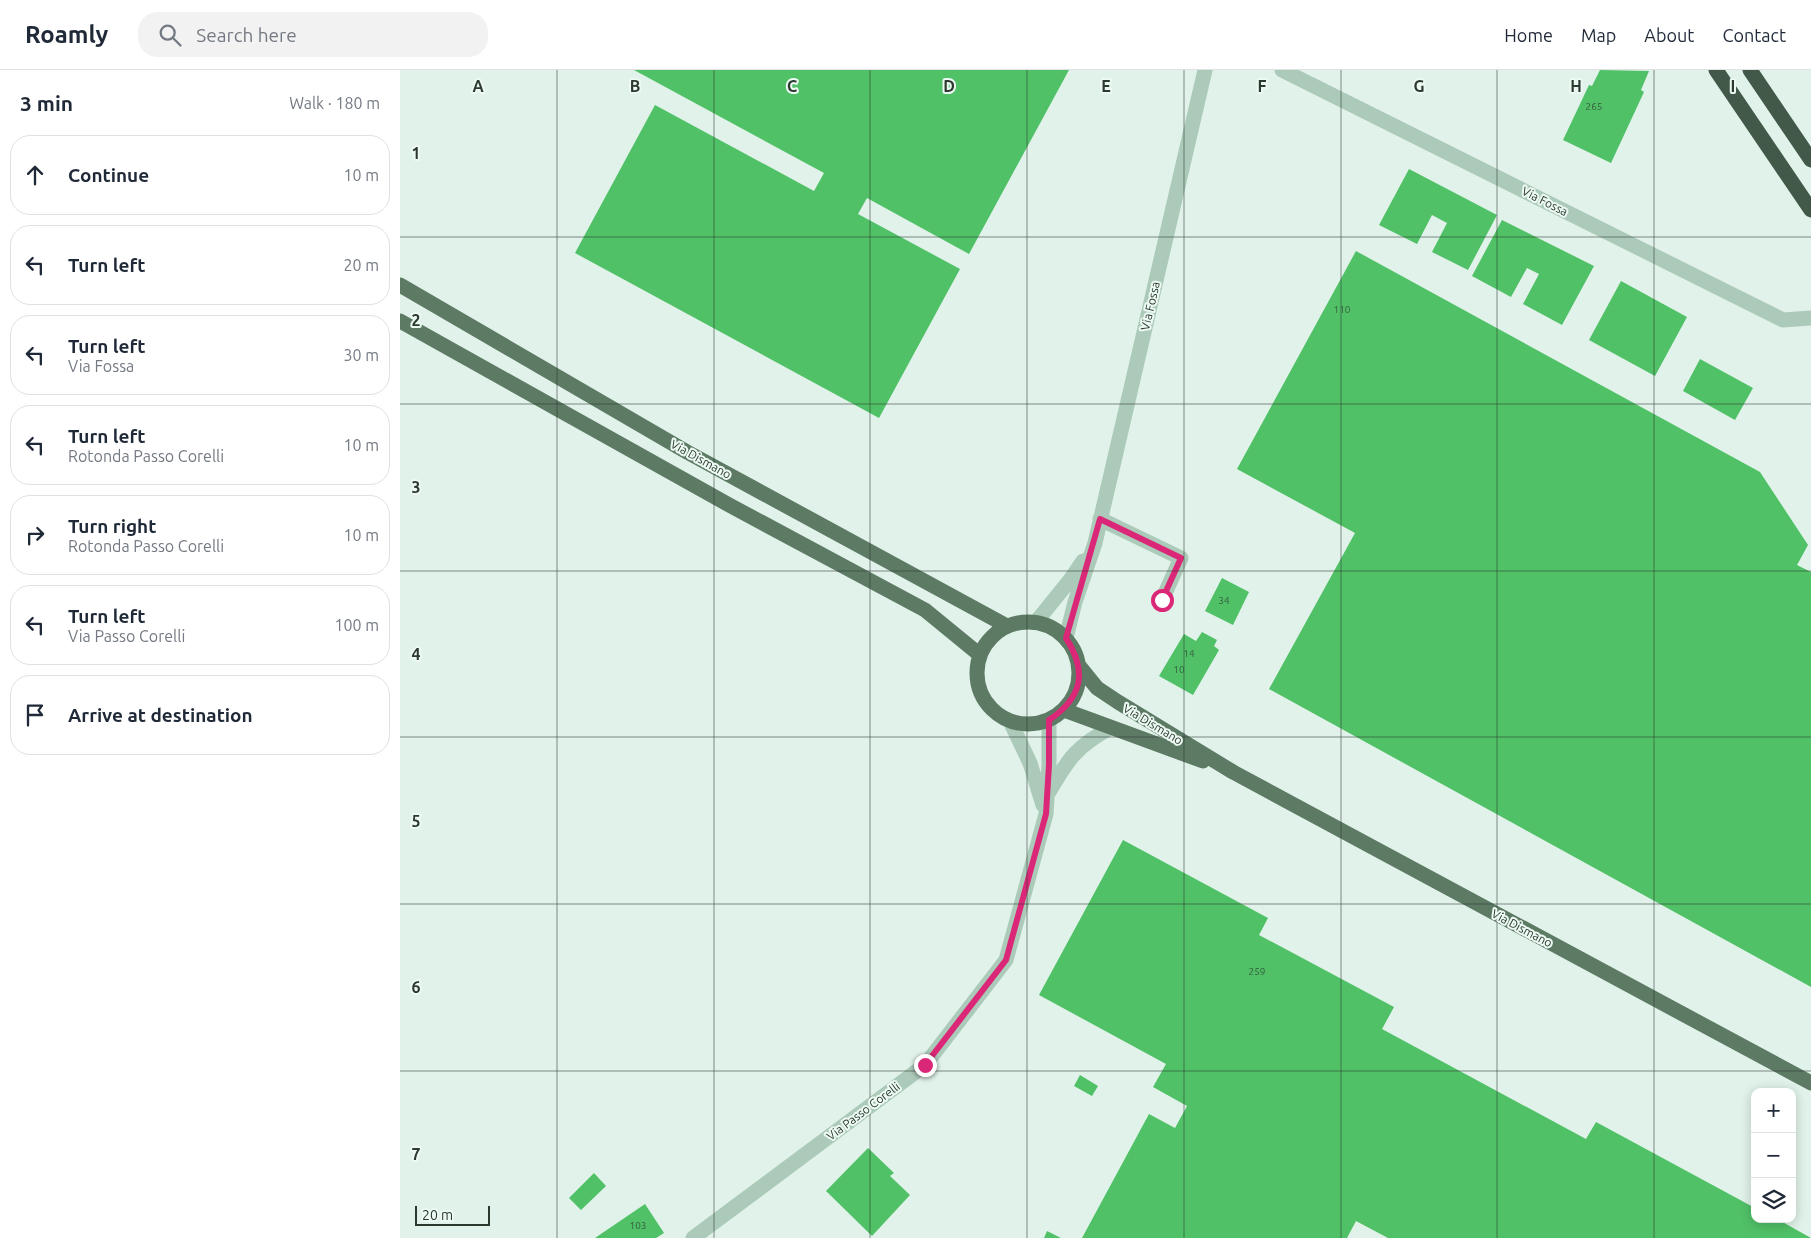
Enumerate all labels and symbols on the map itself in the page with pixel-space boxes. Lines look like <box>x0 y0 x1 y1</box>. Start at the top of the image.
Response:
text: A <box>472 77 484 95</box>
text: B <box>630 77 640 95</box>
text: C <box>787 77 797 95</box>
text: D <box>943 77 955 95</box>
text: E <box>1101 77 1111 95</box>
text: F <box>1258 77 1267 95</box>
text: G <box>1413 77 1425 95</box>
text: H <box>1570 77 1582 95</box>
text: I <box>1731 77 1735 95</box>
house number: 265 <box>1586 101 1602 112</box>
text: 1 <box>411 144 421 162</box>
street label: Via Fossa <box>1520 184 1570 218</box>
street label: Via Fossa <box>1138 280 1162 332</box>
house number: 110 <box>1334 304 1351 315</box>
text: 2 <box>411 311 421 329</box>
street label: Via Dismano <box>669 437 733 481</box>
text: 3 <box>411 478 421 496</box>
route start <box>1151 589 1174 612</box>
house number: 34 <box>1218 595 1230 606</box>
text: 4 <box>411 645 421 663</box>
house number: 14 <box>1183 648 1195 659</box>
house number: 10 <box>1173 664 1185 675</box>
street label: Via Dismano <box>1121 701 1185 747</box>
text: 5 <box>411 812 421 830</box>
street label: Via Dismano <box>1489 907 1555 949</box>
house number: 259 <box>1249 966 1265 977</box>
text: 6 <box>411 978 421 996</box>
route end <box>914 1054 937 1077</box>
street label: Via Passo Corelli <box>824 1079 902 1143</box>
text: 7 <box>411 1145 421 1163</box>
scale bar <box>415 1203 490 1226</box>
house number: 103 <box>630 1220 646 1231</box>

